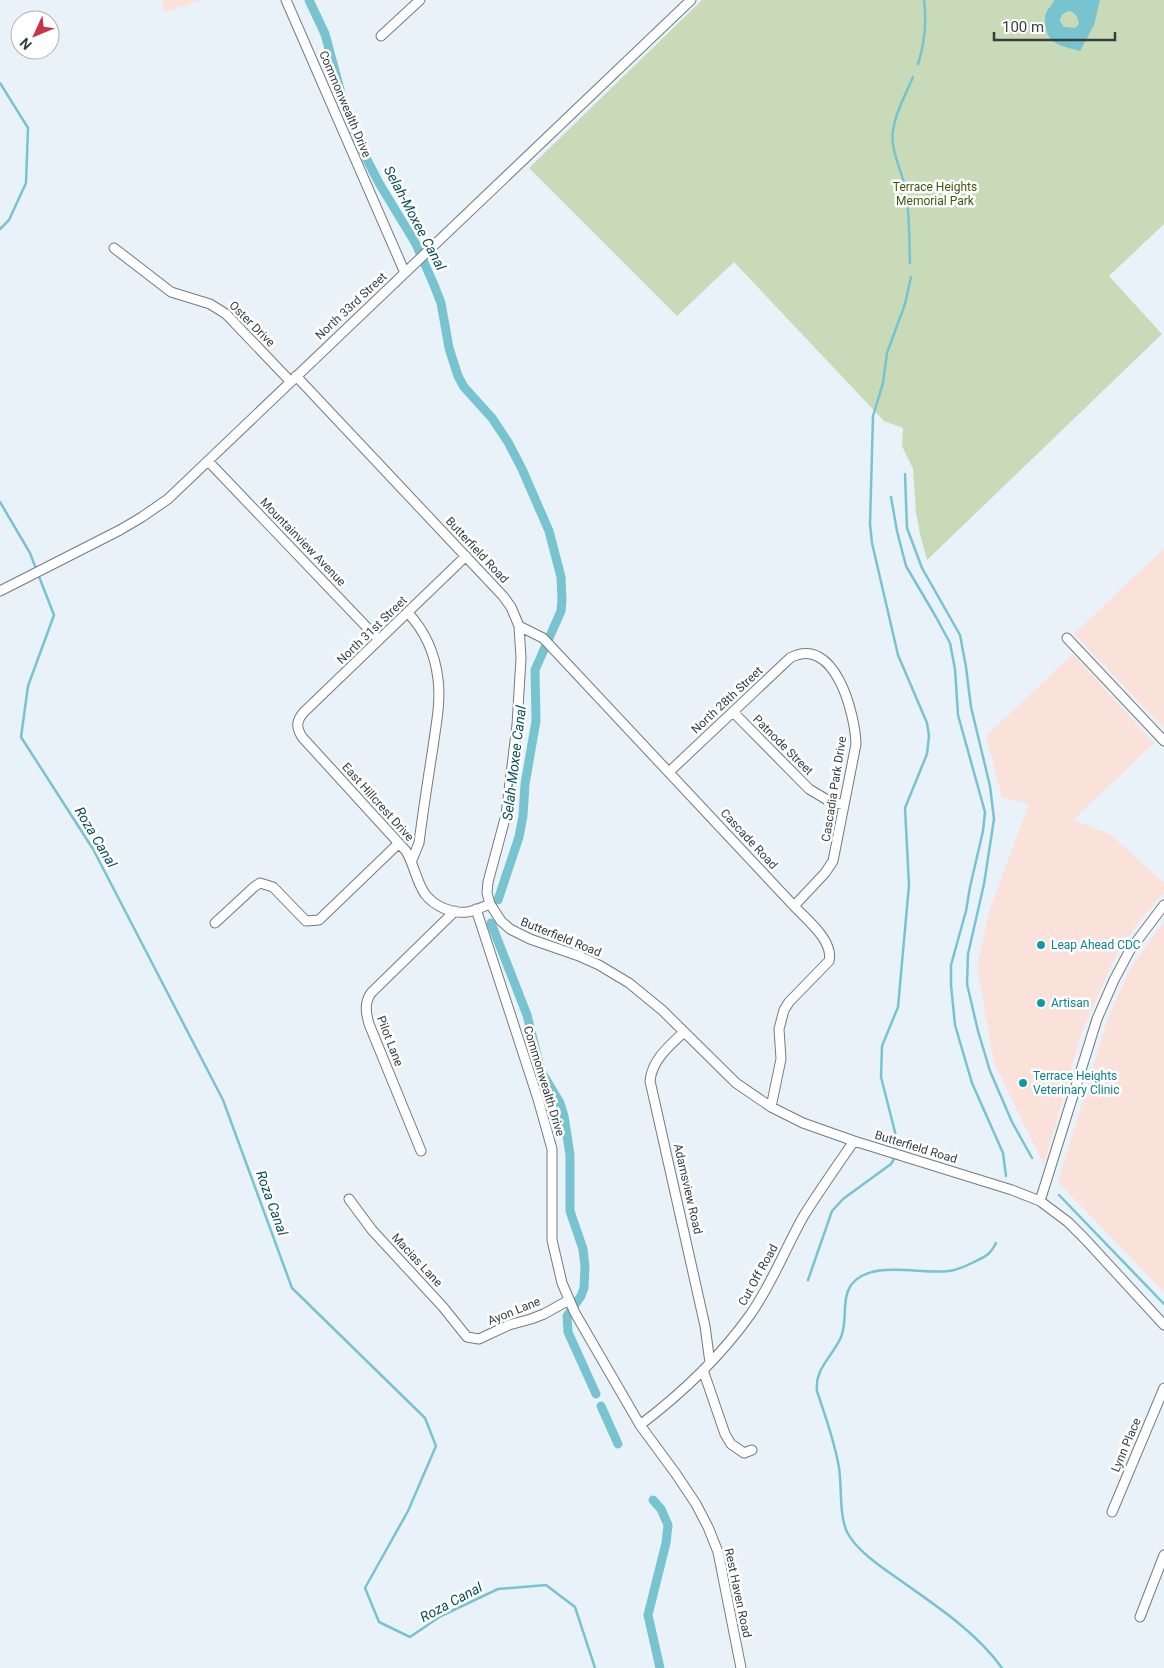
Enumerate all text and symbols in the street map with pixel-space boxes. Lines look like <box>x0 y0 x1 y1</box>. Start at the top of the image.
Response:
north arrow <box>10 10 60 60</box>
scale bar <box>994 10 1115 42</box>
text: 100 m <box>1002 18 1044 36</box>
text: N <box>16 35 35 53</box>
street label: Commonwealth Drive <box>316 49 374 159</box>
water label: Selah-Moxee Canal <box>381 163 450 273</box>
park label: Terrace Heights Memorial Park <box>893 180 977 208</box>
street label: North 33rd Street <box>313 269 390 343</box>
street label: Oster Drive <box>226 298 278 350</box>
street label: Mountainview Avenue <box>257 495 349 589</box>
street label: Butterfield Road <box>443 514 511 586</box>
street label: North 31st Street <box>334 593 410 667</box>
street label: North 28th Street <box>689 663 765 736</box>
water label: Selah-Moxee Canal <box>499 704 529 821</box>
street label: Patnode Street <box>750 712 816 778</box>
street label: Cascadia Park Drive <box>819 735 849 843</box>
street label: East Hillcrest Drive <box>339 760 417 844</box>
water label: Roza Canal <box>72 804 121 871</box>
street label: Cascade Road <box>718 806 780 872</box>
street label: Butterfield Road <box>519 914 603 960</box>
place label: Leap Ahead CDC <box>1051 938 1141 952</box>
marker: Leap Ahead CDC <box>1035 939 1047 951</box>
place label: Artisan <box>1051 996 1089 1010</box>
marker: Artisan <box>1035 997 1047 1009</box>
street label: Pilot Lane <box>374 1014 406 1068</box>
street label: Commonwealth Drive <box>521 1024 567 1138</box>
place label: Terrace Heights Veterinary Clinic <box>1033 1069 1119 1097</box>
marker: Terrace Heights Veterinary Clinic <box>1017 1077 1029 1089</box>
street label: Butterfield Road <box>873 1128 959 1166</box>
street label: Adamsview Road <box>671 1142 705 1236</box>
water label: Roza Canal <box>253 1168 291 1238</box>
street label: Macias Lane <box>389 1230 445 1290</box>
street label: Cut Off Road <box>735 1242 781 1308</box>
street label: Ayon Lane <box>486 1294 542 1328</box>
street label: Lynn Place <box>1108 1416 1144 1474</box>
street label: Rest Haven Road <box>722 1547 754 1639</box>
water label: Roza Canal <box>417 1579 485 1625</box>

